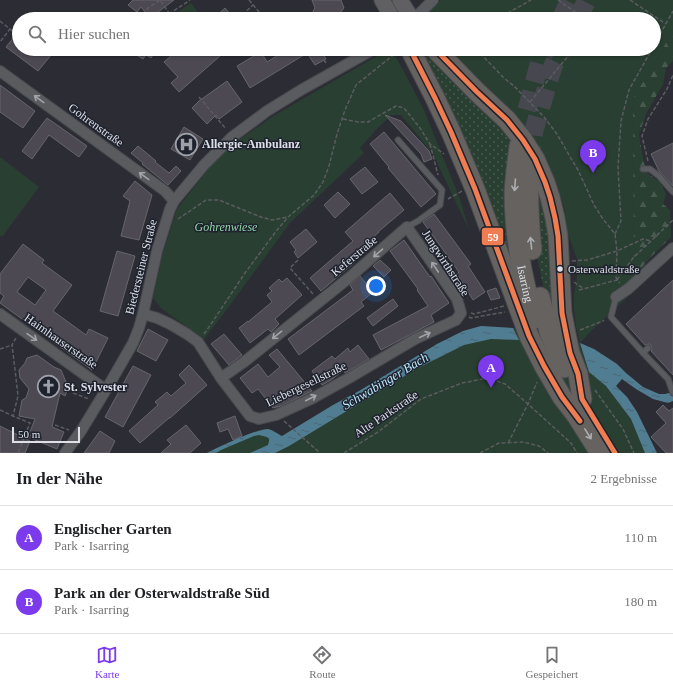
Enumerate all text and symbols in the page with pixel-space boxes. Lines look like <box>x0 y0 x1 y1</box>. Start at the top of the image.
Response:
search box <box>12 12 661 56</box>
icon: search <box>26 23 48 45</box>
text: Hier suchen <box>58 26 130 42</box>
one-way arrow <box>34 95 45 104</box>
street label: Gohrenstraße <box>66 100 126 150</box>
hospital icon: Allergie-Ambulanz <box>174 131 200 157</box>
place label: Allergie-Ambulanz <box>202 137 301 151</box>
pin: B <box>580 140 606 173</box>
one-way arrow <box>139 172 150 181</box>
one-way arrow <box>511 178 519 191</box>
street label: Biedersteiner Straße <box>122 218 160 316</box>
park label: Gohrenwiese <box>195 220 258 234</box>
street label: Jungwirthstraße <box>419 227 473 299</box>
line badge: 59 <box>481 227 504 246</box>
text: 59 <box>488 231 499 243</box>
street label: Keferstraße <box>328 233 380 279</box>
one-way arrow <box>527 237 535 250</box>
one-way arrow <box>373 248 383 257</box>
one-way arrow <box>431 262 439 273</box>
place label: Osterwaldstraße <box>568 263 640 275</box>
street label: Isarring <box>514 264 536 304</box>
marker: Osterwaldstraße <box>555 264 565 274</box>
your location <box>366 276 386 296</box>
street label: Haimhauserstraße <box>21 310 101 372</box>
one-way arrow <box>272 331 283 339</box>
one-way arrow <box>419 331 431 338</box>
one-way arrow <box>26 333 37 341</box>
water label: Schwabinger Bach <box>339 349 431 413</box>
pin: A <box>478 355 504 388</box>
street label: Liebergesellstraße <box>263 358 349 410</box>
church icon: St. Sylvester <box>35 374 61 400</box>
place label: St. Sylvester <box>64 380 128 394</box>
street label: Alte Parkstraße <box>351 387 421 441</box>
one-way arrow <box>305 394 317 401</box>
scale bar <box>12 425 80 444</box>
text: 50 m <box>18 428 40 440</box>
one-way arrow <box>584 428 592 439</box>
text: In der Nähe <box>16 469 103 488</box>
text: 2 Ergebnisse <box>590 471 657 486</box>
text: Englischer Garten <box>54 521 172 537</box>
text: A <box>24 530 34 545</box>
text: 110 m <box>625 530 657 545</box>
text: Park · Isarring <box>54 538 129 553</box>
text: Park an der Osterwaldstraße Süd <box>54 585 270 601</box>
text: B <box>25 594 33 609</box>
text: 180 m <box>624 594 657 609</box>
text: Park · Isarring <box>54 602 129 617</box>
tab: Karte <box>95 644 119 680</box>
tab: Route <box>309 644 336 680</box>
tab: Gespeichert <box>525 644 578 680</box>

